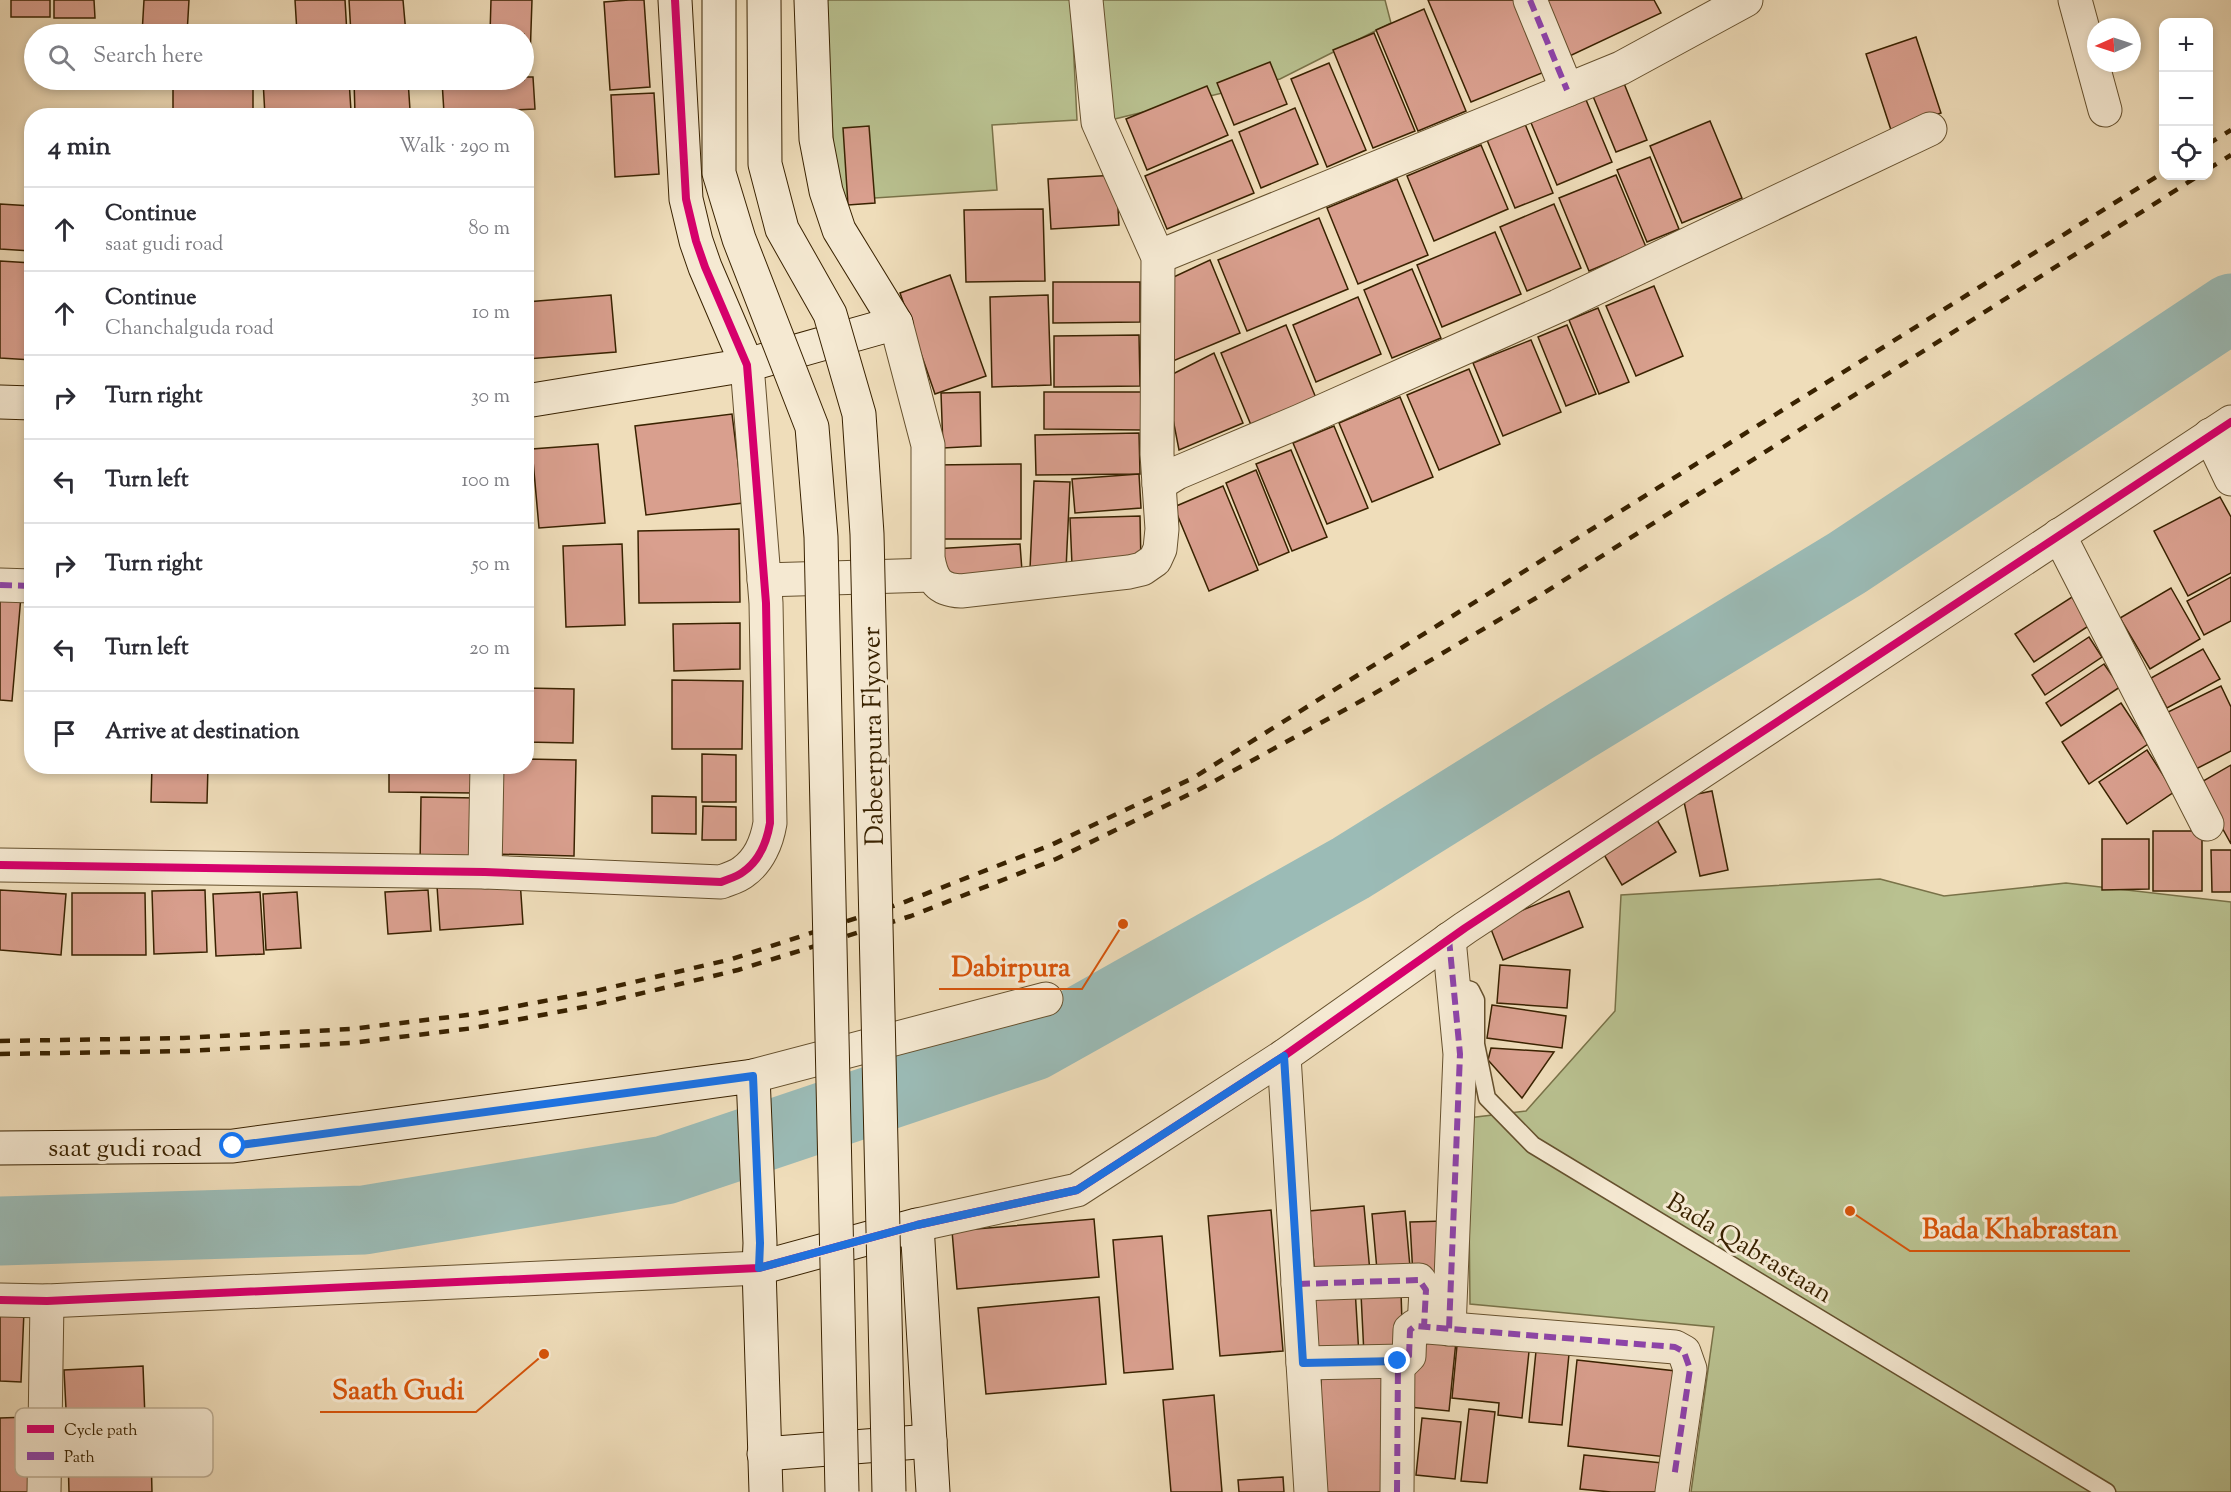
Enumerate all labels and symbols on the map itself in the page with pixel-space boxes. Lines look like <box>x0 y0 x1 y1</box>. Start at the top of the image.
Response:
north arrow <box>2087 18 2141 72</box>
street label: Dabeerpura Flyover <box>854 626 895 846</box>
callout: Dabirpura <box>939 944 1082 989</box>
text: Dabirpura <box>951 950 1071 989</box>
street label: saat gudi road <box>48 1131 202 1168</box>
route start <box>219 1132 245 1158</box>
street label: Bada Qabrastaan <box>1659 1185 1839 1313</box>
callout: Bada Khabrastan <box>1910 1206 2130 1251</box>
text: Bada Khabrastan <box>1922 1212 2118 1251</box>
route end <box>1384 1347 1410 1373</box>
callout: Saath Gudi <box>320 1367 476 1412</box>
text: Saath Gudi <box>332 1373 464 1412</box>
legend <box>15 1408 213 1477</box>
text: Cycle path <box>64 1420 138 1443</box>
text: Path <box>64 1447 95 1470</box>

